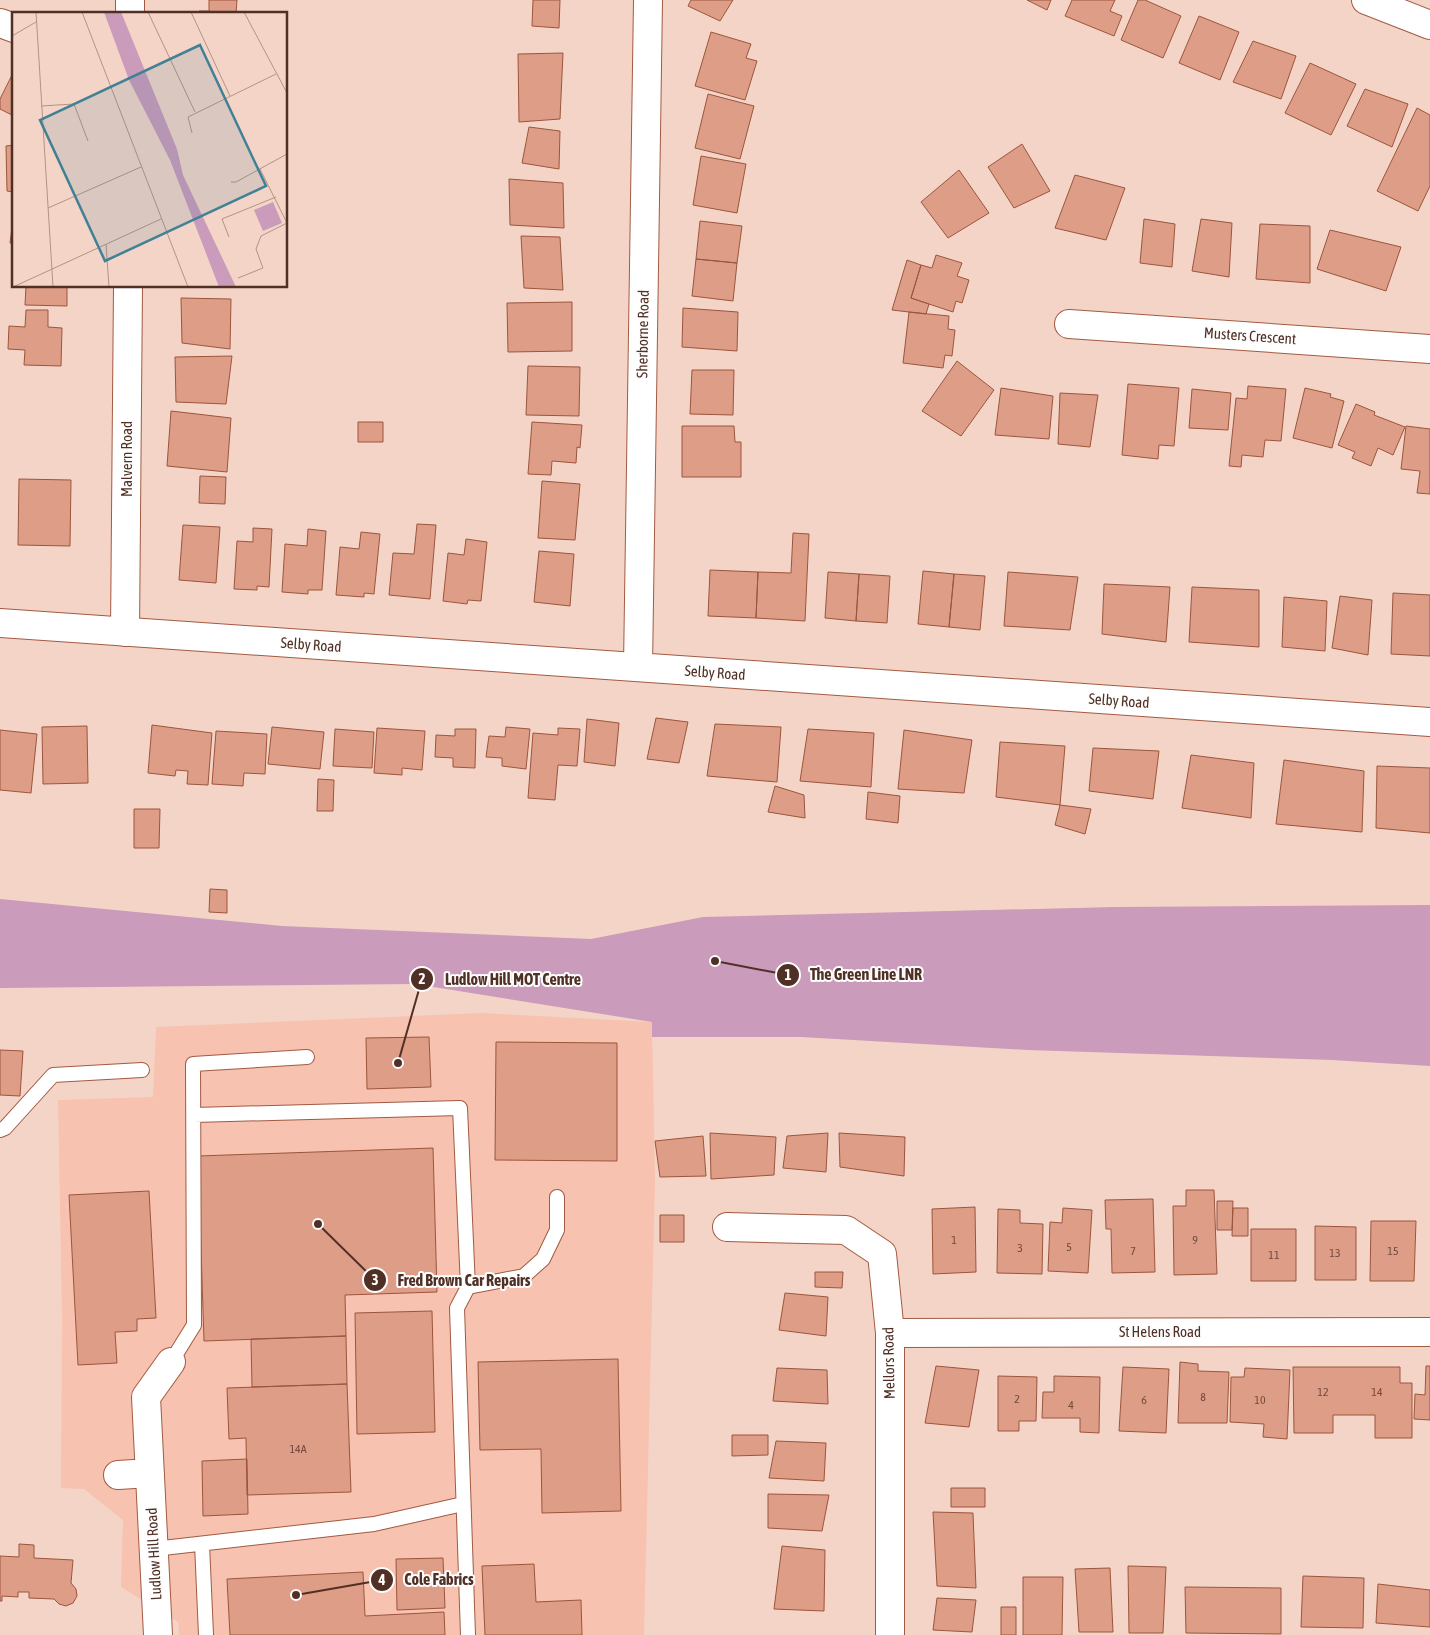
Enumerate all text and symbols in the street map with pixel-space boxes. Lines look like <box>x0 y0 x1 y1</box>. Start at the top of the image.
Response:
inset map <box>12 12 288 288</box>
street label: Sherborne Road <box>633 290 652 378</box>
street label: Musters Crescent <box>1203 324 1297 347</box>
street label: Malvern Road <box>118 421 135 497</box>
street label: Selby Road <box>280 634 342 655</box>
street label: Selby Road <box>684 662 746 683</box>
street label: Selby Road <box>1088 690 1150 711</box>
callout: The Green Line LNR <box>775 959 933 990</box>
callout: Ludlow Hill MOT Centre <box>410 963 591 994</box>
text: The Green Line LNR <box>810 965 922 983</box>
text: 1 <box>784 966 792 983</box>
text: 2 <box>418 970 426 987</box>
text: Ludlow Hill MOT Centre <box>445 970 581 988</box>
house number: 1 <box>951 1233 957 1247</box>
house number: 9 <box>1192 1233 1198 1247</box>
house number: 5 <box>1066 1240 1072 1254</box>
house number: 3 <box>1017 1241 1023 1255</box>
house number: 7 <box>1130 1244 1136 1258</box>
house number: 15 <box>1387 1244 1399 1258</box>
house number: 13 <box>1329 1246 1341 1260</box>
house number: 11 <box>1268 1248 1280 1262</box>
callout: Fred Brown Car Repairs <box>363 1264 541 1295</box>
text: 3 <box>371 1271 379 1288</box>
text: Fred Brown Car Repairs <box>398 1271 531 1289</box>
street label: St Helens Road <box>1119 1323 1201 1340</box>
street label: Mellors Road <box>879 1327 898 1399</box>
house number: 12 <box>1317 1385 1329 1399</box>
house number: 14 <box>1371 1385 1383 1399</box>
house number: 8 <box>1200 1390 1206 1404</box>
house number: 2 <box>1014 1392 1020 1406</box>
house number: 6 <box>1141 1393 1147 1407</box>
house number: 10 <box>1254 1393 1266 1407</box>
house number: 4 <box>1068 1398 1074 1412</box>
house number: 14A <box>289 1442 307 1456</box>
street label: Ludlow Hill Road <box>143 1507 164 1601</box>
callout: Cole Fabrics <box>369 1564 483 1595</box>
text: Cole Fabrics <box>404 1570 474 1588</box>
text: 4 <box>377 1571 386 1588</box>

